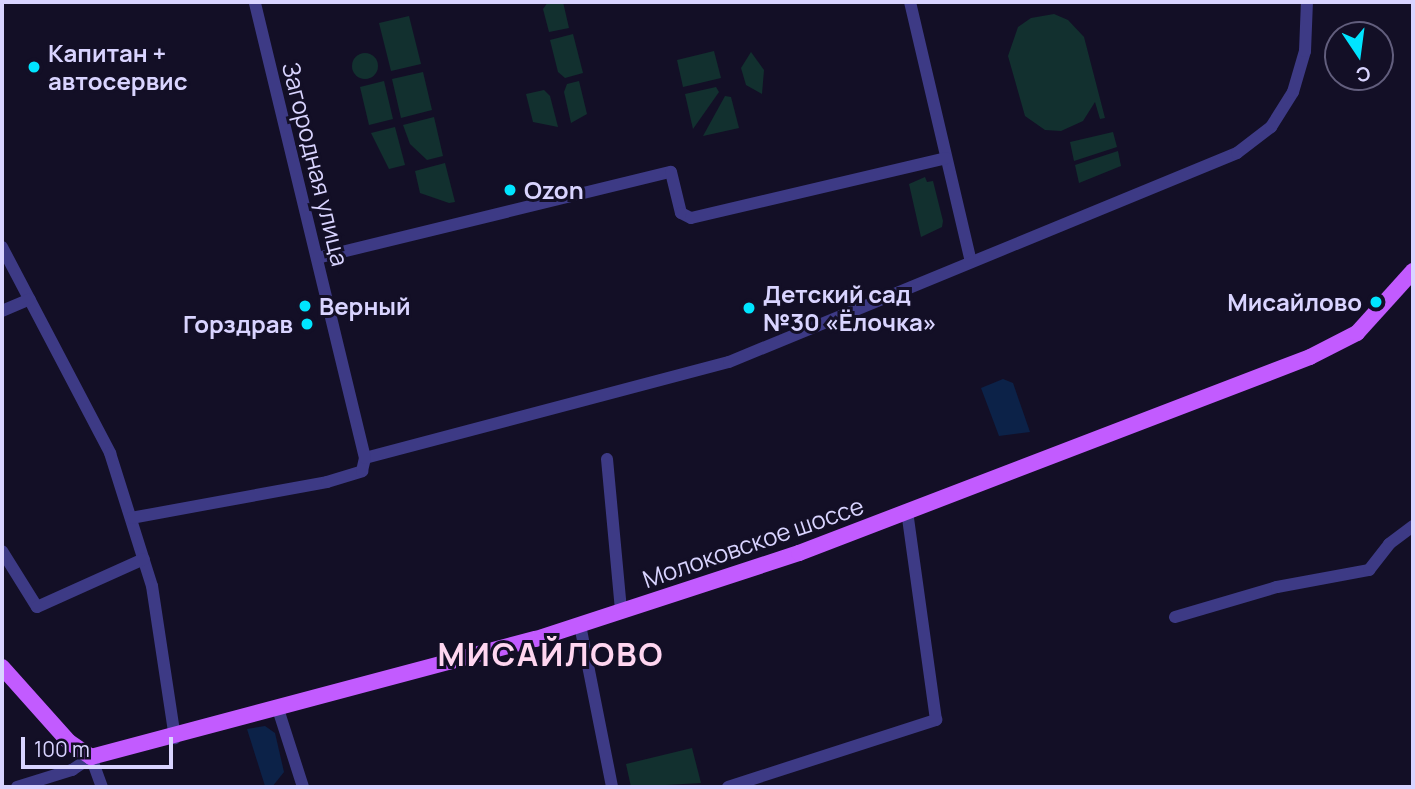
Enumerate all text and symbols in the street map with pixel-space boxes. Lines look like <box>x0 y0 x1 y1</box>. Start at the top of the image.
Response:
north arrow <box>1324 21 1394 91</box>
place label: Капитан + автосервис <box>48 39 187 95</box>
marker: Капитан + автосервис <box>26 59 42 75</box>
street label: Загородная улица <box>277 59 355 269</box>
text: С <box>1354 60 1373 89</box>
place label: Ozon <box>524 176 584 204</box>
marker: Ozon <box>502 182 518 198</box>
place label: Детский сад №30 «Ёлочка» <box>763 280 937 336</box>
place label: Мисайлово <box>1227 288 1362 316</box>
place label: Верный <box>319 292 411 320</box>
marker: Мисайлово <box>1368 294 1384 310</box>
marker: Верный <box>297 298 313 314</box>
marker: Детский сад №30 «Ёлочка» <box>741 300 757 316</box>
place label: Горздрав <box>183 310 293 338</box>
marker: Горздрав <box>299 316 315 332</box>
street label: Молоковское шоссе <box>639 491 867 593</box>
district label: МИСАЙЛОВО <box>439 635 663 673</box>
scale bar <box>24 722 177 766</box>
text: 100 m <box>34 735 90 763</box>

